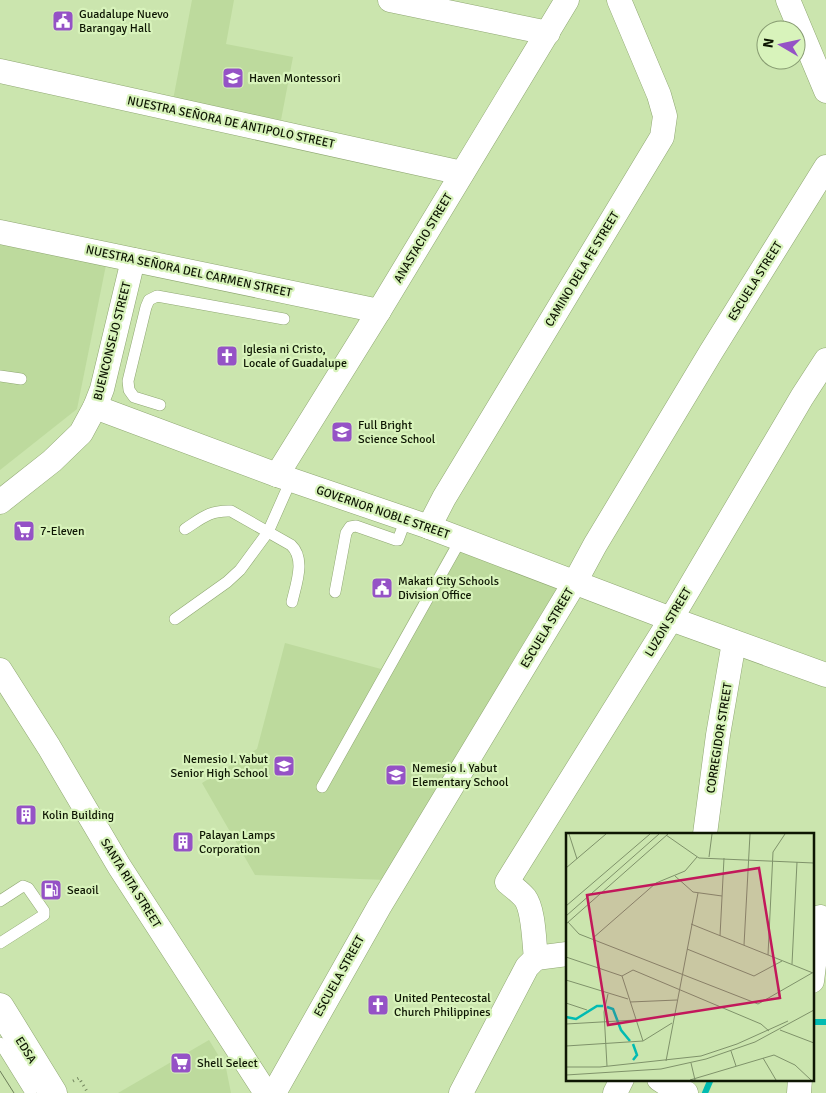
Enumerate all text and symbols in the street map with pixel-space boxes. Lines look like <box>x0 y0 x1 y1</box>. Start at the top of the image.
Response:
place label: Guadalupe Nuevo Barangay Hall <box>79 7 169 36</box>
public building icon: Guadalupe Nuevo Barangay Hall <box>51 9 75 33</box>
north arrow <box>756 20 806 70</box>
text: N <box>759 37 778 49</box>
school or university icon: Haven Montessori <box>221 66 245 90</box>
place label: Haven Montessori <box>249 71 341 86</box>
street label: NUESTRA SEÑORA DE ANTIPOLO STREET <box>126 93 336 152</box>
street label: ANASTACIO STREET <box>391 191 456 286</box>
street label: CAMINO DELA FE STREET <box>542 209 623 330</box>
street label: ESCUELA STREET <box>725 239 786 324</box>
street label: NUESTRA SEÑORA DEL CARMEN STREET <box>84 242 293 301</box>
street label: BUENCONSEJO STREET <box>90 280 135 402</box>
place label: Iglesia ni Cristo, Locale of Guadalupe <box>243 342 347 371</box>
church icon: Iglesia ni Cristo, Locale of Guadalupe <box>215 344 239 368</box>
place label: Full Bright Science School <box>358 418 436 447</box>
school or university icon: Full Bright Science School <box>330 420 354 444</box>
street label: GOVERNOR NOBLE STREET <box>314 483 452 542</box>
supermarket icon: 7-Eleven <box>12 519 36 543</box>
place label: 7-Eleven <box>40 524 85 539</box>
place label: Makati City Schools Division Office <box>398 574 499 603</box>
public building icon: Makati City Schools Division Office <box>370 576 394 600</box>
street label: LUZON STREET <box>642 585 695 659</box>
street label: ESCUELA STREET <box>518 586 577 671</box>
street label: CORREGIDOR STREET <box>703 682 736 795</box>
place label: Nemesio I. Yabut Senior High School <box>171 752 268 781</box>
school or university icon: Nemesio I. Yabut Senior High School <box>272 754 296 778</box>
place label: Nemesio I. Yabut Elementary School <box>412 761 509 790</box>
school or university icon: Nemesio I. Yabut Elementary School <box>384 763 408 787</box>
building icon: Kolin Building <box>14 803 38 827</box>
place label: Kolin Building <box>42 808 114 823</box>
place label: Palayan Lamps Corporation <box>199 828 275 857</box>
building icon: Palayan Lamps Corporation <box>171 830 195 854</box>
inset map <box>566 833 814 1080</box>
street label: SANTA RITA STREET <box>97 836 164 931</box>
fuel station icon: Seaoil <box>39 878 63 902</box>
place label: Seaoil <box>67 883 99 898</box>
street label: ESCUELA STREET <box>311 933 368 1019</box>
place label: United Pentecostal Church Philippines <box>394 991 491 1020</box>
church icon: United Pentecostal Church Philippines <box>366 993 390 1017</box>
street label: EDSA <box>12 1034 40 1067</box>
supermarket icon: Shell Select <box>169 1051 193 1075</box>
place label: Shell Select <box>197 1056 258 1071</box>

